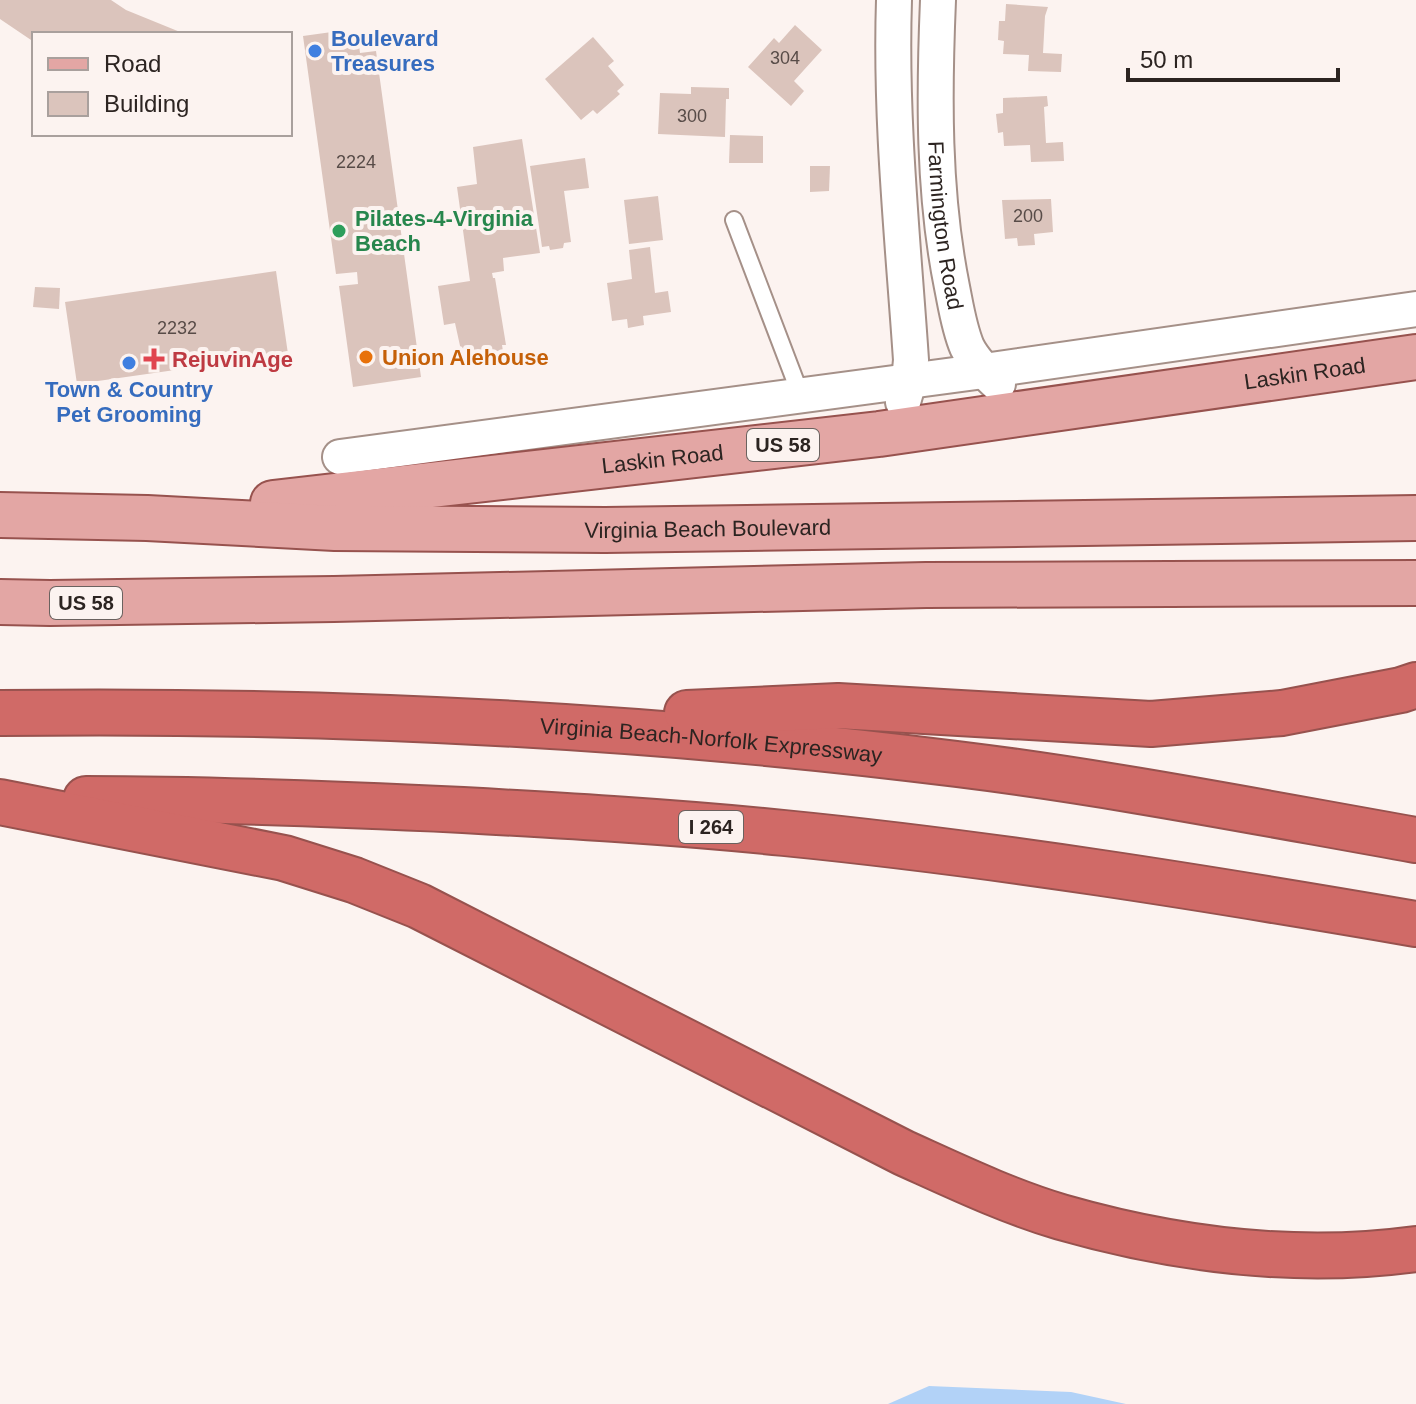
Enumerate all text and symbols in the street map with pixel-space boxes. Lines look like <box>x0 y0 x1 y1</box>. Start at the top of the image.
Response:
place label: Boulevard Treasures <box>331 26 439 76</box>
legend <box>32 32 292 136</box>
scale bar <box>1128 32 1338 82</box>
marker: Boulevard Treasures <box>306 42 324 60</box>
text: 50 m <box>1140 46 1193 73</box>
house number: 304 <box>770 48 800 68</box>
text: Road <box>104 50 161 77</box>
text: Building <box>104 90 189 117</box>
house number: 300 <box>677 106 707 126</box>
street label: Farmington Road <box>923 140 968 312</box>
house number: 2224 <box>336 152 376 172</box>
place label: Pilates-4-Virginia Beach <box>355 206 534 256</box>
house number: 200 <box>1013 206 1043 226</box>
marker: Pilates-4-Virginia Beach <box>330 222 348 240</box>
house number: 2232 <box>157 318 197 338</box>
place label: Union Alehouse <box>382 345 549 370</box>
place label: RejuvinAge <box>172 347 293 372</box>
marker: RejuvinAge <box>143 348 165 370</box>
marker: Union Alehouse <box>357 348 375 366</box>
street label: Laskin Road <box>1242 352 1367 395</box>
marker: Town & Country Pet Grooming <box>120 354 138 372</box>
place label: Town & Country Pet Grooming <box>45 377 214 427</box>
road number: US 58 <box>747 429 819 461</box>
street label: Laskin Road <box>600 440 725 478</box>
street label: Virginia Beach Boulevard <box>584 515 831 543</box>
road number: US 58 <box>50 587 122 619</box>
street label: Virginia Beach-Norfolk Expressway <box>539 713 883 768</box>
road number: I 264 <box>679 811 743 843</box>

